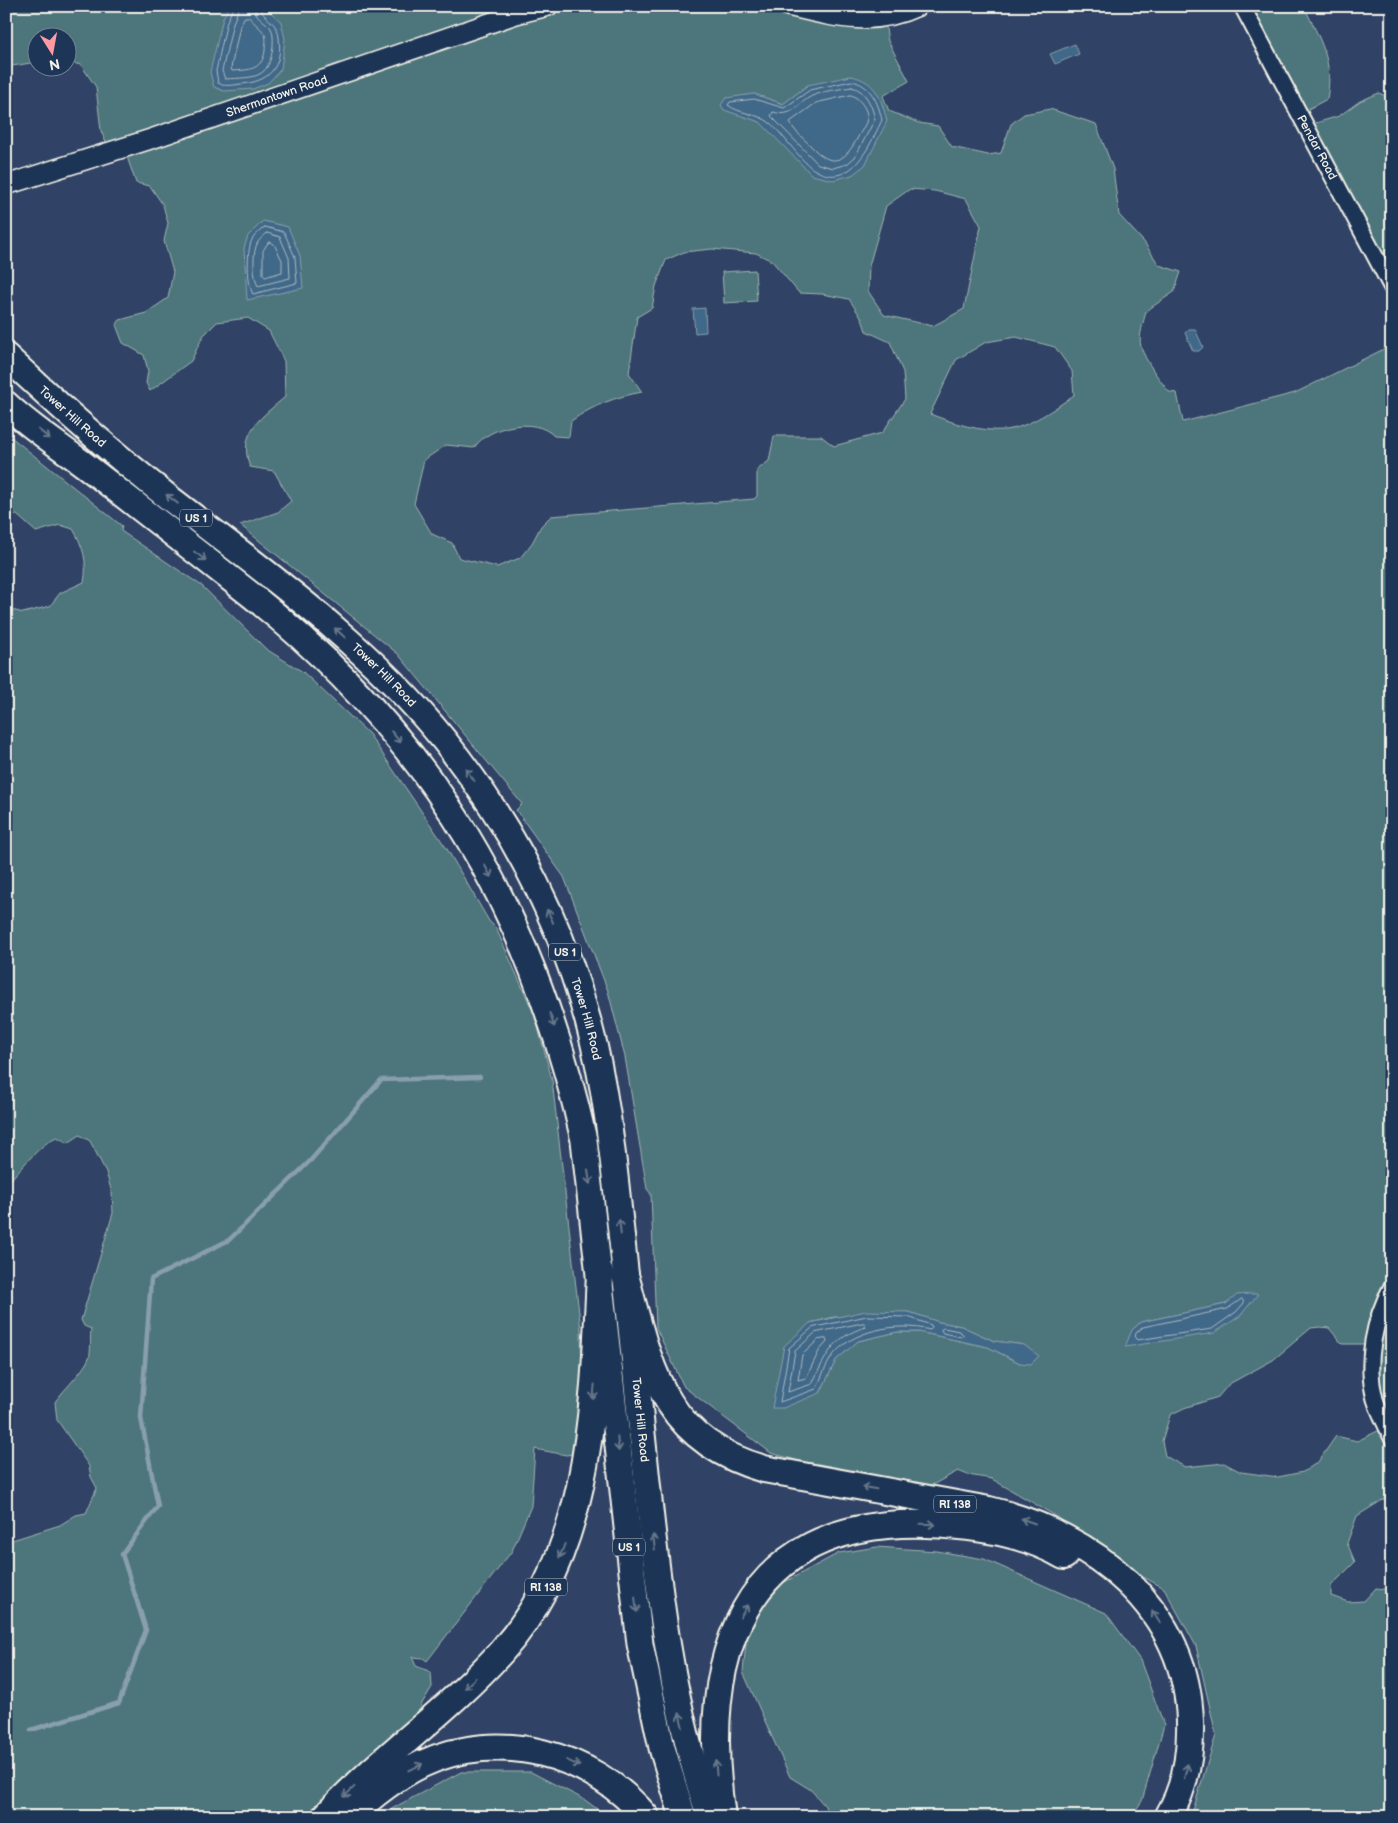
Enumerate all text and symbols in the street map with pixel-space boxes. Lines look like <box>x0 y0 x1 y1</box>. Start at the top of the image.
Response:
north arrow <box>28 28 78 78</box>
text: N <box>48 55 61 74</box>
street label: Shermantown Road <box>224 72 329 120</box>
street label: Pendar Road <box>1294 112 1341 182</box>
street label: Tower Hill Road <box>36 383 109 450</box>
one-way arrow <box>38 428 51 439</box>
one-way arrow <box>165 494 178 505</box>
road number: US 1 <box>180 509 212 526</box>
one-way arrow <box>193 551 207 561</box>
one-way arrow <box>333 627 346 639</box>
street label: Tower Hill Road <box>349 640 420 710</box>
one-way arrow <box>390 730 402 743</box>
one-way arrow <box>465 768 475 782</box>
one-way arrow <box>483 863 493 877</box>
one-way arrow <box>545 909 555 924</box>
road number: US 1 <box>549 944 581 960</box>
street label: Tower Hill Road <box>568 976 605 1062</box>
one-way arrow <box>547 1011 557 1027</box>
one-way arrow <box>584 1169 594 1185</box>
one-way arrow <box>615 1219 625 1235</box>
street label: Tower Hill Road <box>629 1377 652 1463</box>
one-way arrow <box>589 1384 598 1400</box>
one-way arrow <box>613 1435 623 1451</box>
one-way arrow <box>862 1483 878 1493</box>
road number: RI 138 <box>934 1496 976 1512</box>
one-way arrow <box>1021 1516 1036 1525</box>
one-way arrow <box>920 1519 936 1529</box>
one-way arrow <box>649 1534 659 1550</box>
road number: US 1 <box>613 1538 645 1555</box>
one-way arrow <box>556 1543 565 1558</box>
road number: RI 138 <box>525 1578 567 1595</box>
one-way arrow <box>631 1597 641 1613</box>
one-way arrow <box>739 1604 749 1618</box>
one-way arrow <box>1151 1610 1161 1624</box>
one-way arrow <box>464 1677 477 1689</box>
one-way arrow <box>676 1712 685 1728</box>
one-way arrow <box>565 1758 580 1768</box>
one-way arrow <box>712 1761 721 1777</box>
one-way arrow <box>408 1762 423 1771</box>
one-way arrow <box>1182 1764 1191 1780</box>
one-way arrow <box>343 1786 356 1798</box>

